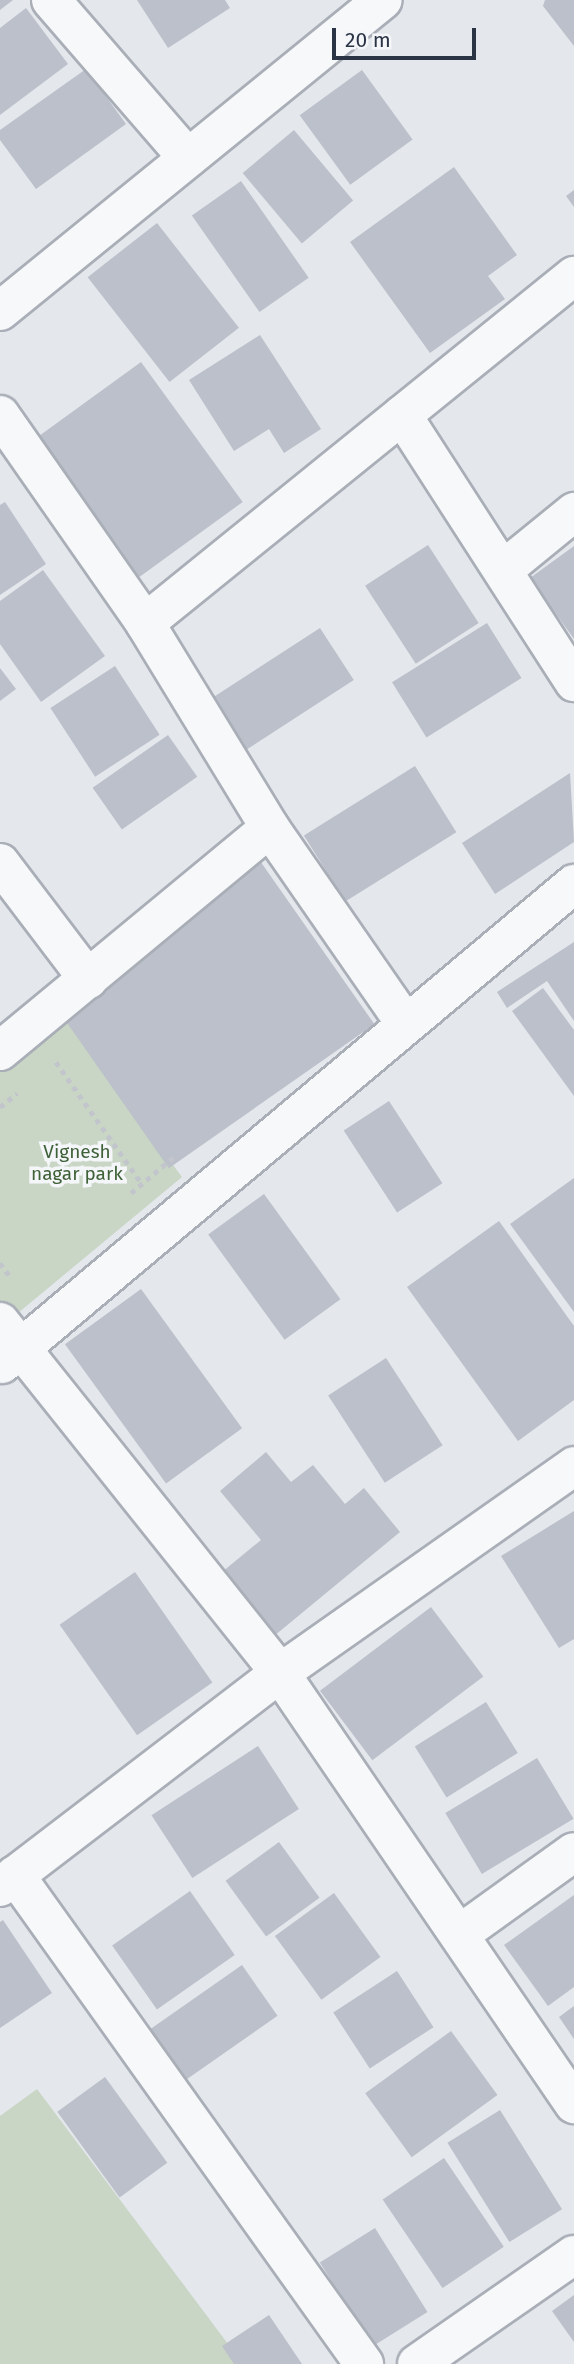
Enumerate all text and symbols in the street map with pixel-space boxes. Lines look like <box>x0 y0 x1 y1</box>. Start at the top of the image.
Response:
scale bar <box>336 14 480 58</box>
text: 20 m <box>345 27 391 53</box>
park label: Vignesh nagar park <box>31 1141 123 1185</box>

